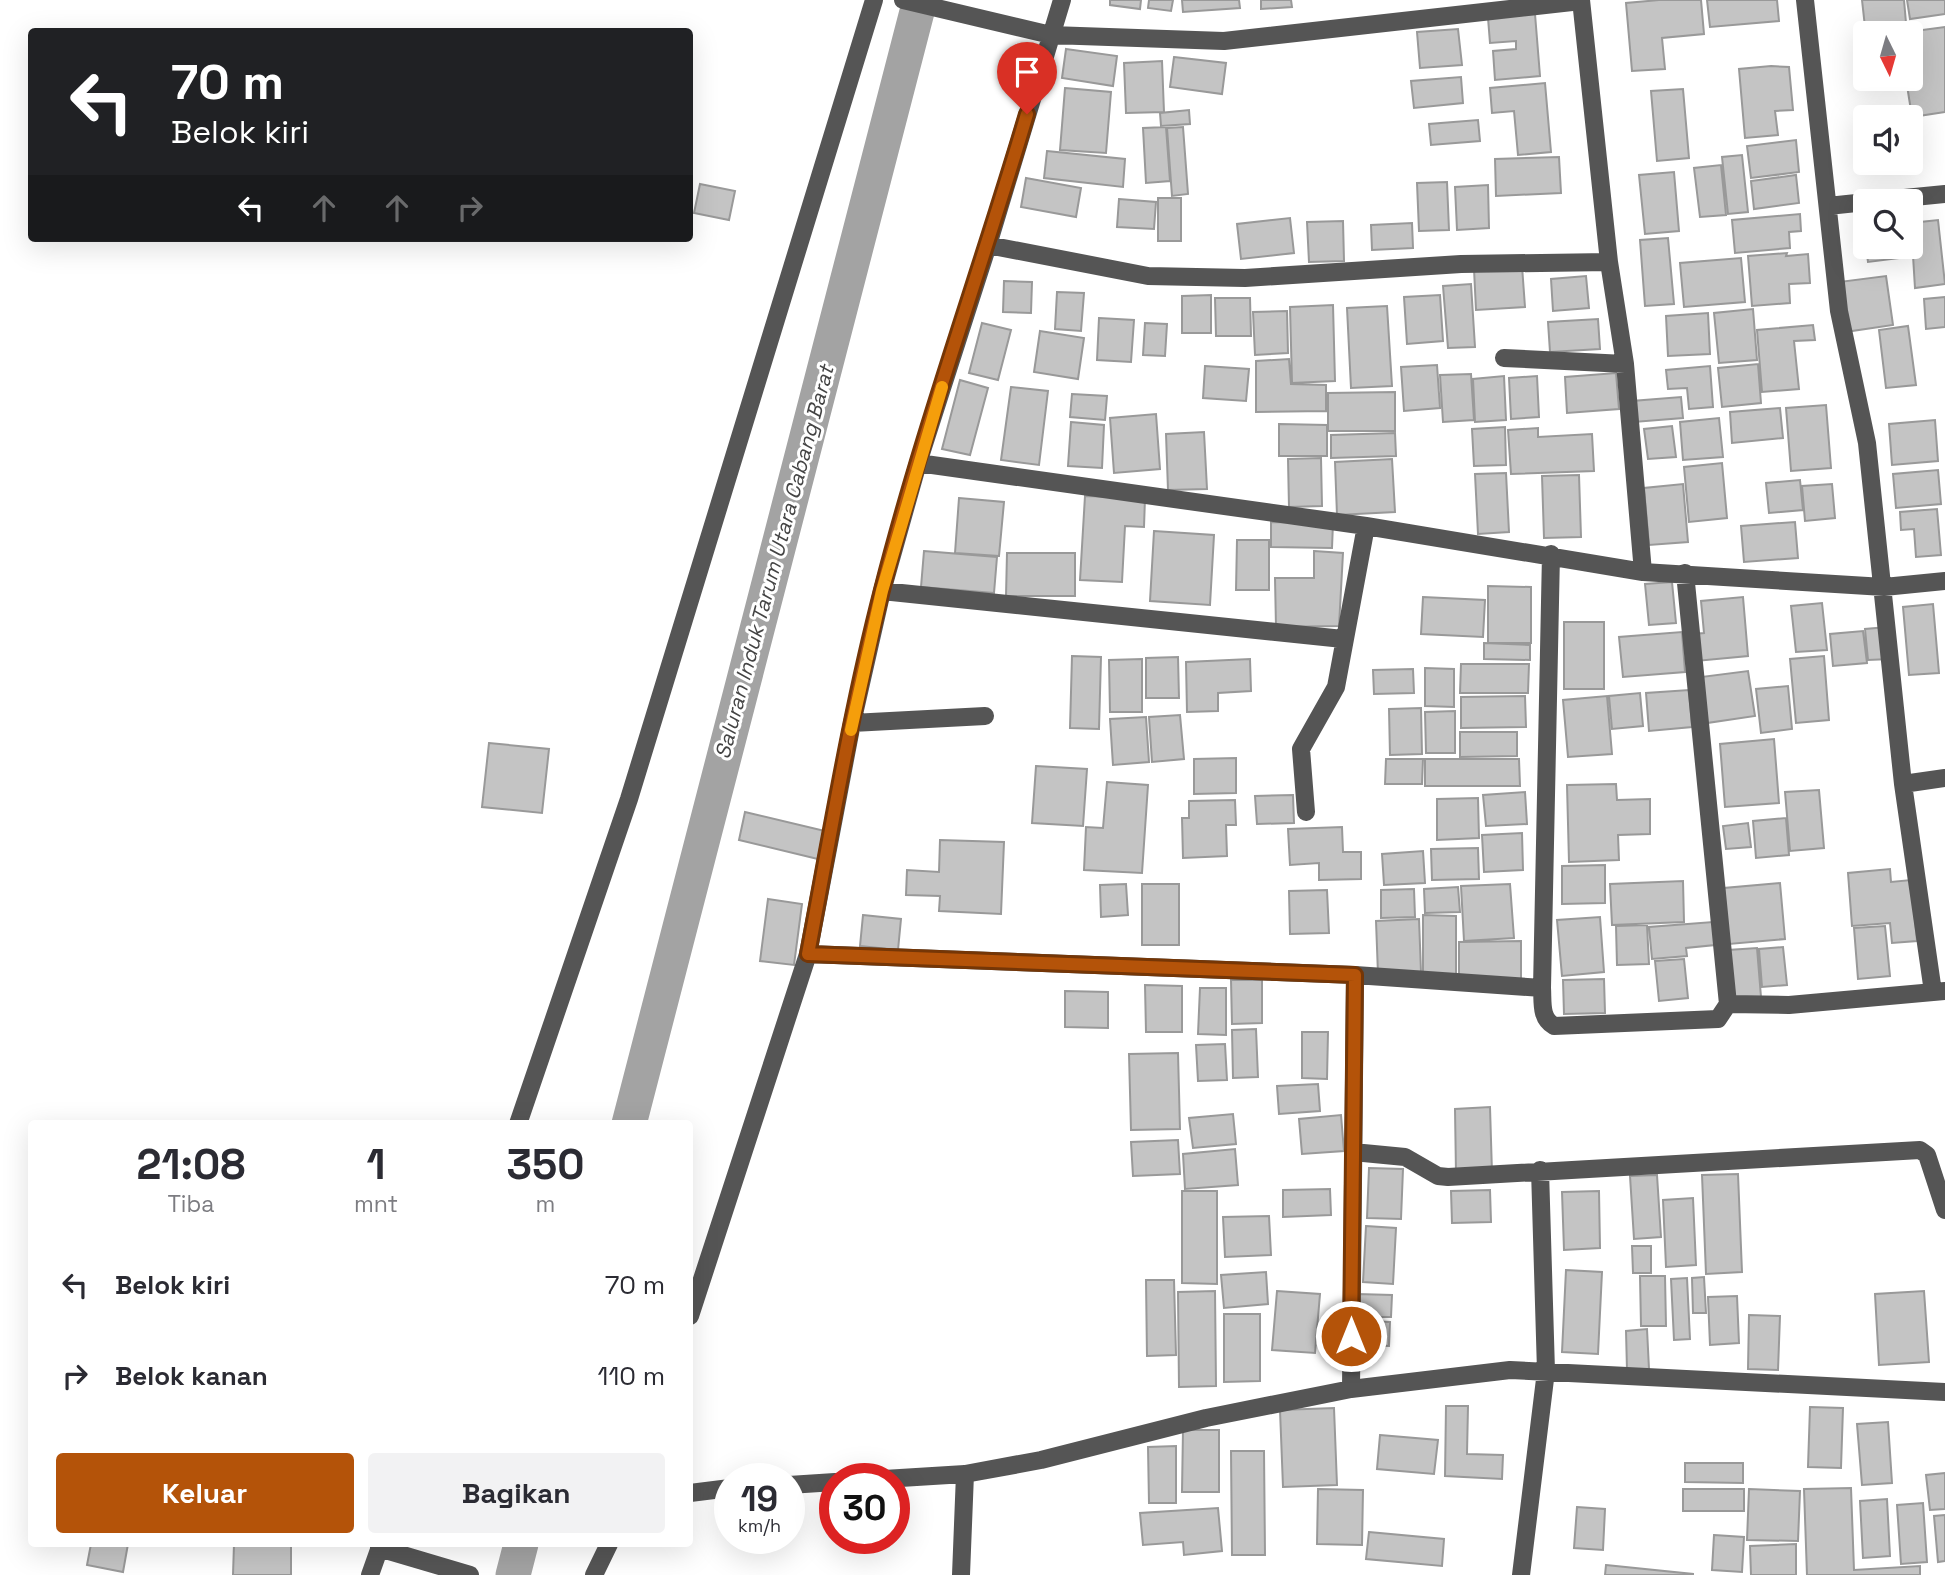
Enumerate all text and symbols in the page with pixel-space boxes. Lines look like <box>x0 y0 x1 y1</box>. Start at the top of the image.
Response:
north arrow <box>1853 21 1923 91</box>
map controls <box>1853 21 1923 259</box>
pin <box>997 42 1057 114</box>
text: 70 m <box>171 51 284 113</box>
icon: arrive <box>1008 53 1046 91</box>
icon: left <box>56 56 147 147</box>
button: sound <box>1853 105 1923 175</box>
text: Belok kiri <box>171 112 309 152</box>
icon: left <box>232 189 270 227</box>
icon: ahead <box>305 189 343 227</box>
icon: ahead <box>378 189 416 227</box>
icon: right <box>451 189 489 227</box>
button: search <box>1853 189 1923 259</box>
water label: Saluran Induk Tarum Utara Cabang Barat <box>708 360 840 762</box>
text: 21:08 <box>137 1138 245 1191</box>
text: 1 <box>366 1138 385 1191</box>
text: 350 <box>507 1138 584 1191</box>
text: Tiba <box>167 1189 214 1219</box>
text: mnt <box>354 1189 398 1219</box>
text: m <box>536 1189 555 1219</box>
icon: left <box>56 1266 94 1304</box>
text: Belok kiri <box>115 1268 230 1302</box>
text: 70 m <box>605 1268 665 1302</box>
position arrow <box>1314 1299 1388 1373</box>
icon: right <box>56 1357 94 1395</box>
text: Belok kanan <box>115 1359 268 1393</box>
text: 110 m <box>598 1359 665 1393</box>
button: Keluar <box>56 1453 354 1533</box>
button: Bagikan <box>368 1453 665 1533</box>
speed limit sign: 30 <box>819 1463 910 1554</box>
text: 19 <box>741 1477 778 1521</box>
text: km/h <box>738 1514 781 1537</box>

